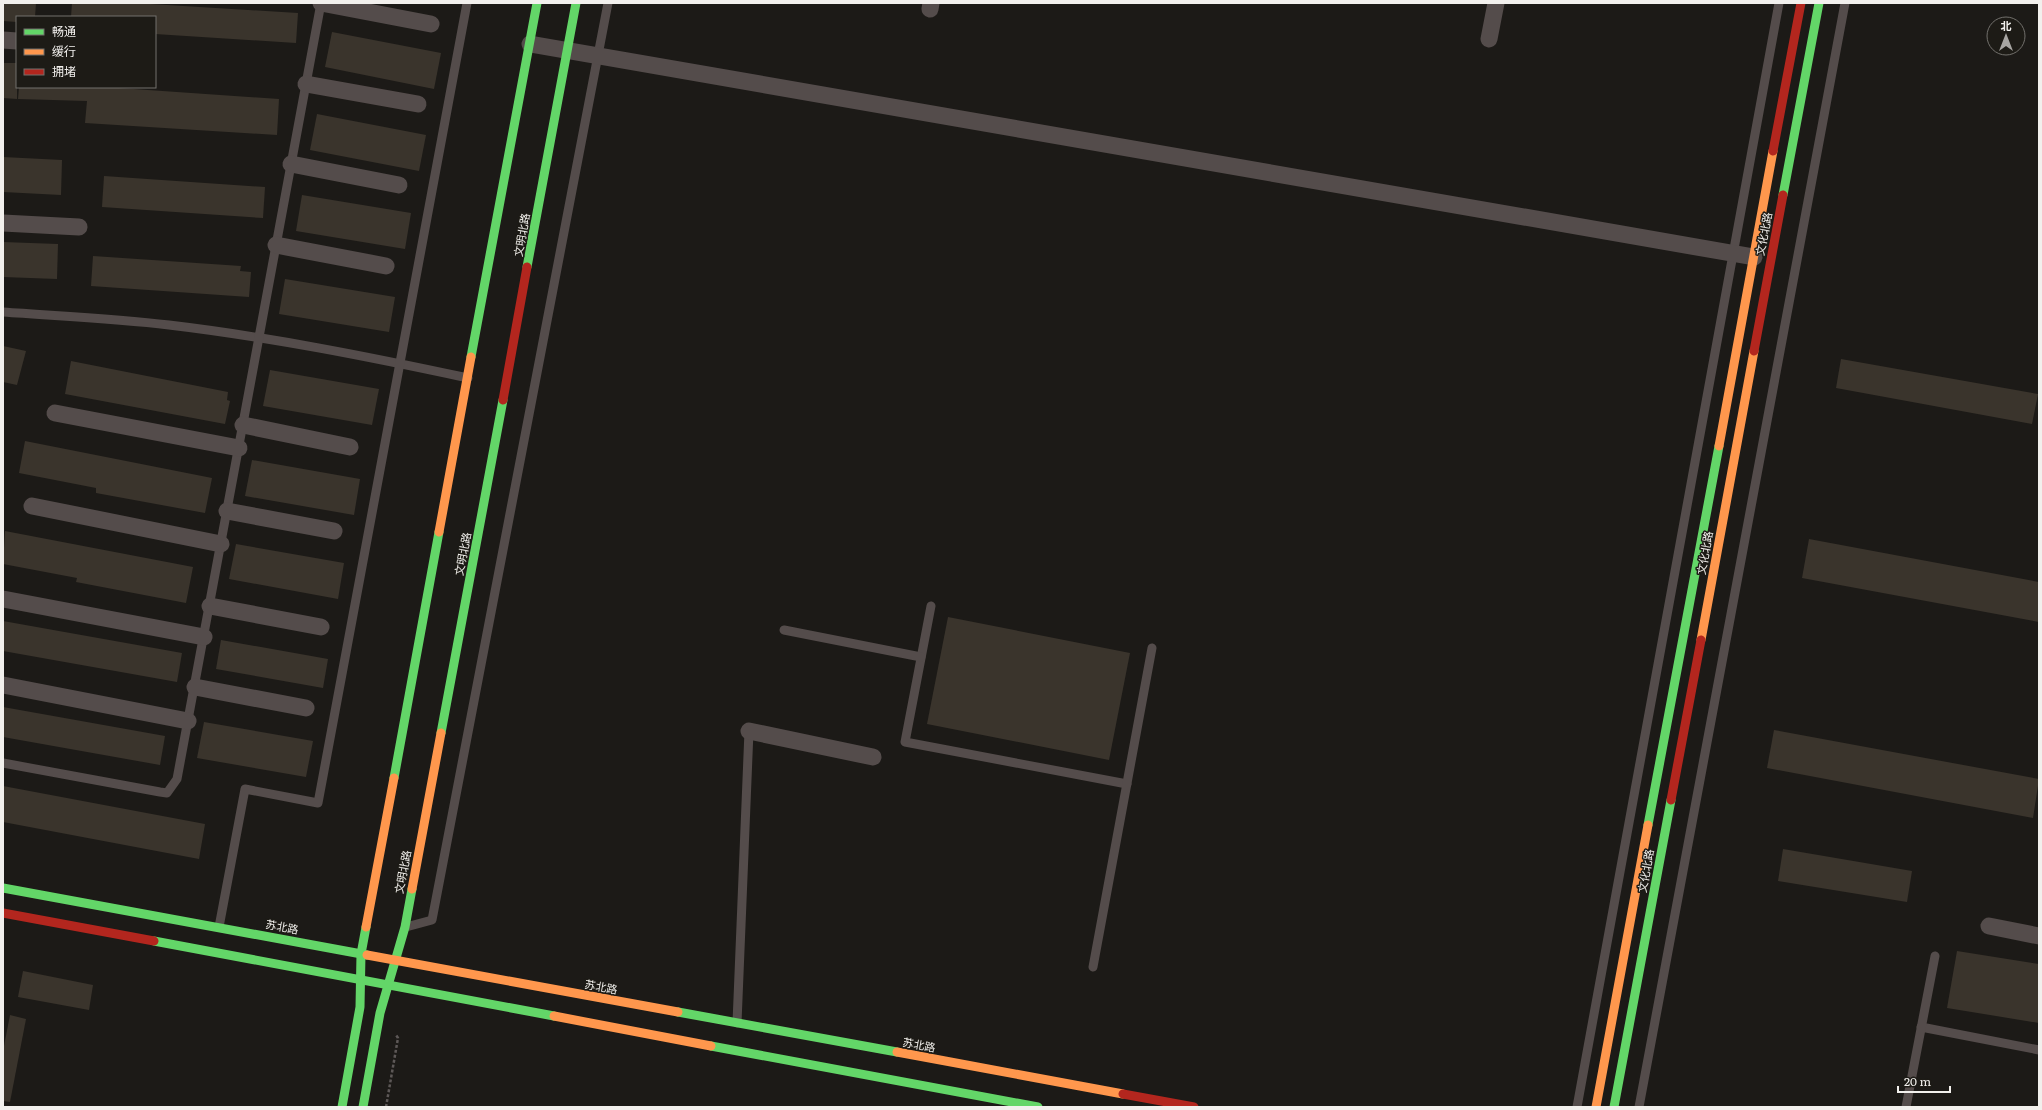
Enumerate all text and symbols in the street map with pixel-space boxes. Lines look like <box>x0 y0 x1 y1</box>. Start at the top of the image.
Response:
legend <box>16 16 156 88</box>
north arrow <box>1986 16 2026 56</box>
text: 北 <box>2001 17 2012 33</box>
text: 畅通 <box>52 22 76 40</box>
text: 缓行 <box>52 42 76 60</box>
text: 拥堵 <box>52 62 76 80</box>
street label: 文化北路 <box>1751 211 1775 257</box>
street label: 文明北路 <box>509 212 533 258</box>
street label: 文化北路 <box>1692 530 1716 576</box>
street label: 文明北路 <box>450 531 474 577</box>
street label: 文化北路 <box>1633 848 1657 894</box>
street label: 文明北路 <box>390 849 414 895</box>
street label: 苏北路 <box>265 915 300 937</box>
street label: 苏北路 <box>584 975 619 997</box>
street label: 苏北路 <box>902 1033 937 1055</box>
scale bar <box>1898 1068 1950 1094</box>
text: 20 m <box>1904 1072 1931 1090</box>

